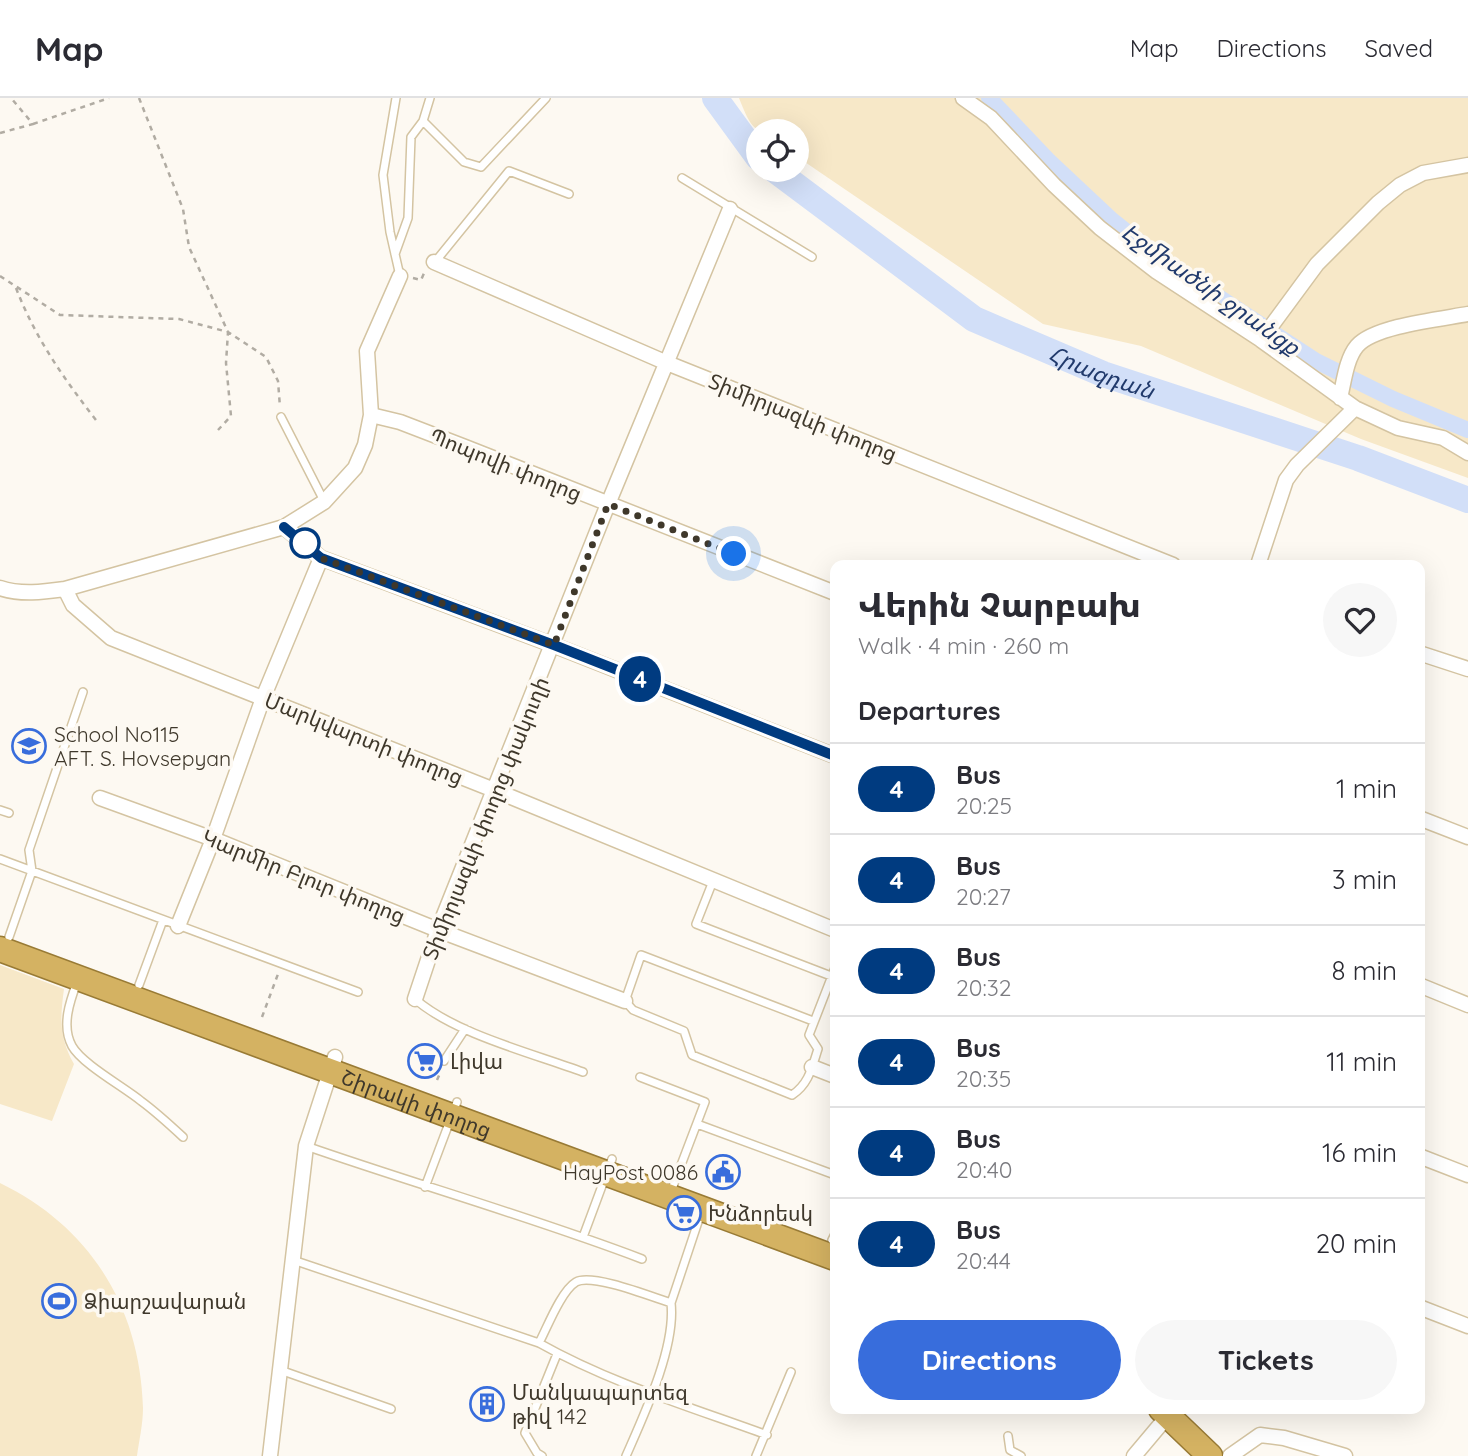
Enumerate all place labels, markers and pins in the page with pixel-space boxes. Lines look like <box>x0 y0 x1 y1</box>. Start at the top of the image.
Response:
unlabelled marker <box>290 528 320 558</box>
place label: School No115 AFT. S. Hovsepyan <box>54 721 231 771</box>
school or university icon: School No115 AFT. S. Hovsepyan <box>10 727 48 765</box>
supermarket icon: Լիվա <box>406 1042 444 1080</box>
place label: Լիվա <box>450 1048 503 1074</box>
public building icon: HayPost 0086 <box>704 1153 742 1191</box>
place label: HayPost 0086 <box>563 1159 698 1185</box>
supermarket icon: Խնձորեսկ <box>665 1194 703 1232</box>
place label: Խնձորեսկ <box>708 1200 813 1226</box>
sports icon: Ձիարշավարան <box>40 1282 78 1320</box>
place label: Ձիարշավարան <box>84 1288 246 1314</box>
place label: Մանկապարտեզ թիվ 142 <box>512 1379 689 1429</box>
building icon: Մանկապարտեզ թիվ 142 <box>468 1385 506 1423</box>

